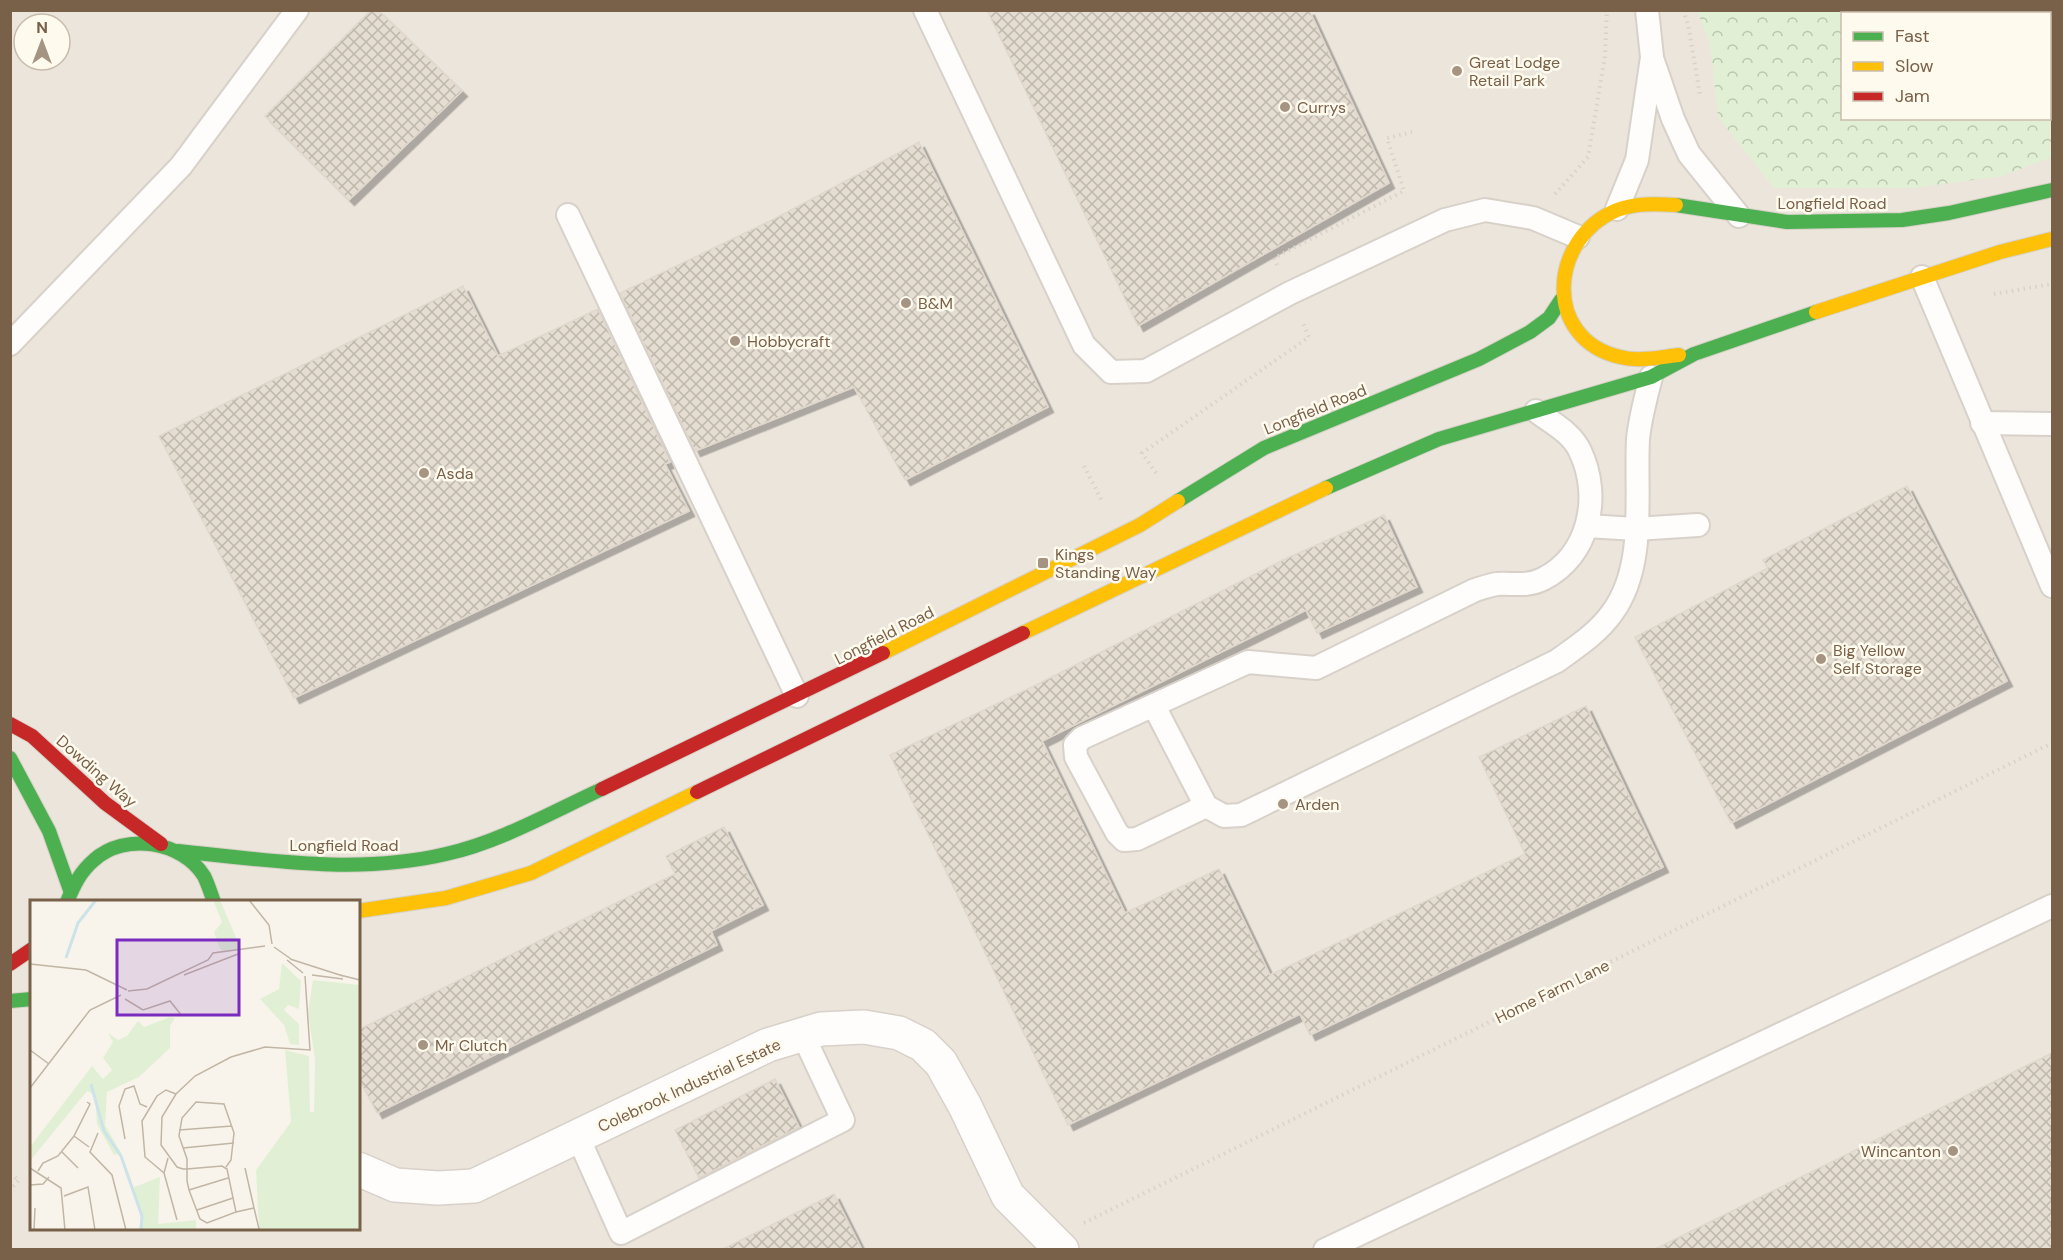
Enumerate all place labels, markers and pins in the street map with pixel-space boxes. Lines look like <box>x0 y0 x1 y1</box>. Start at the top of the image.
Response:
place label: Great Lodge Retail Park <box>1469 52 1560 91</box>
marker: Great Lodge Retail Park <box>1450 64 1464 78</box>
place label: Currys <box>1297 97 1346 118</box>
marker: Currys <box>1278 100 1292 114</box>
place label: B&M <box>918 293 953 314</box>
marker: B&M <box>899 296 913 310</box>
place label: Hobbycraft <box>747 331 830 352</box>
marker: Hobbycraft <box>728 334 742 348</box>
place label: Asda <box>436 463 473 484</box>
marker: Asda <box>417 466 431 480</box>
place label: Kings Standing Way <box>1055 544 1157 583</box>
marker: Kings Standing Way <box>1036 556 1050 570</box>
place label: Big Yellow Self Storage <box>1833 640 1922 679</box>
marker: Big Yellow Self Storage <box>1814 652 1828 666</box>
place label: Arden <box>1295 794 1340 815</box>
marker: Arden <box>1276 797 1290 811</box>
place label: Mr Clutch <box>435 1035 507 1056</box>
marker: Mr Clutch <box>416 1038 430 1052</box>
place label: Wincanton <box>1861 1141 1941 1162</box>
marker: Wincanton <box>1946 1144 1960 1158</box>

